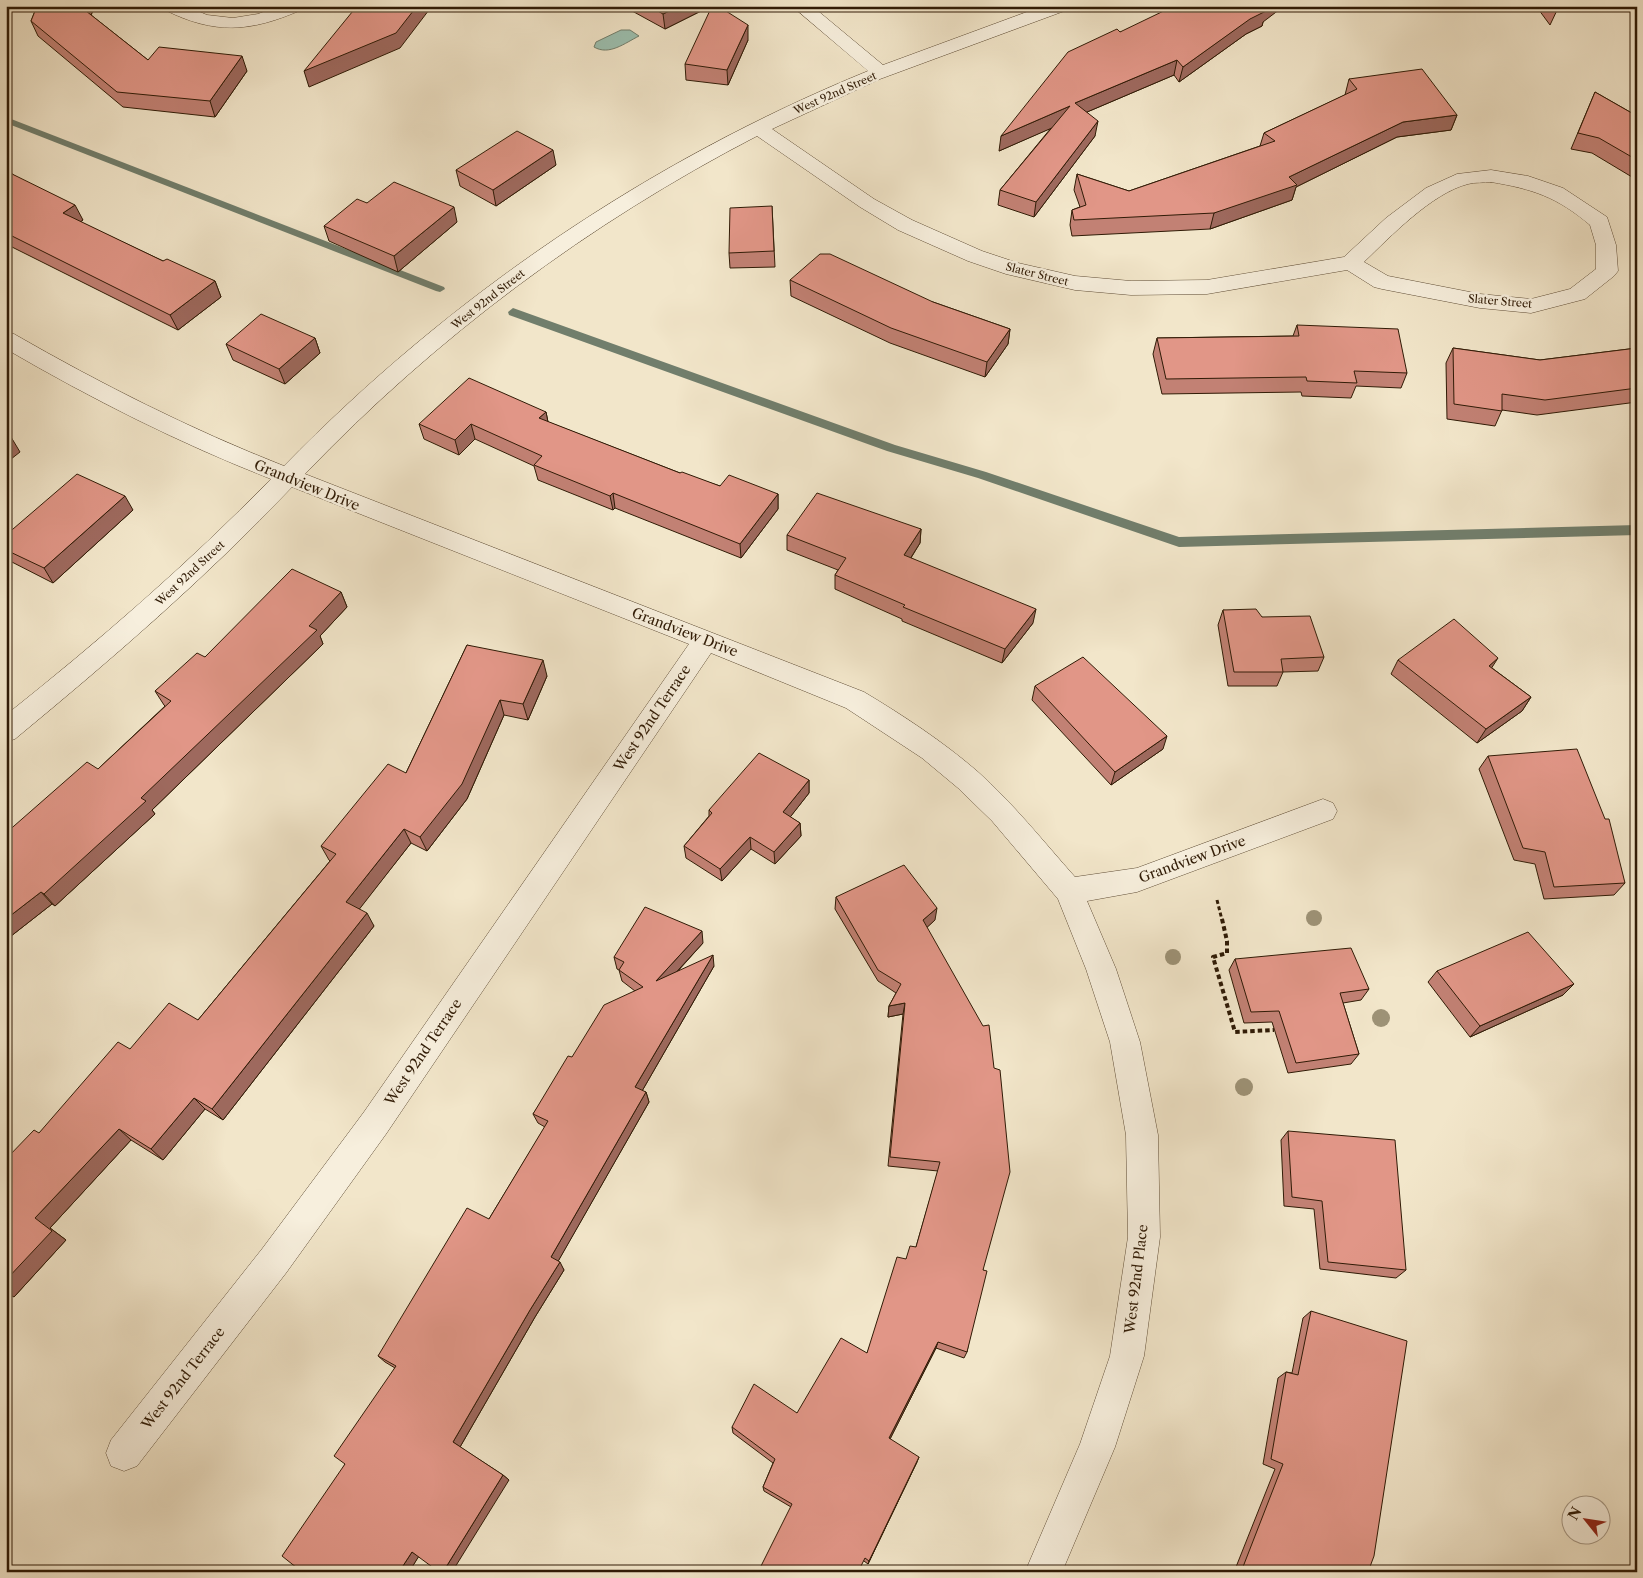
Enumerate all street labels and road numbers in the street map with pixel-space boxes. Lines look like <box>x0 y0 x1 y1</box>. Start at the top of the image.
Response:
street label: West 92nd Street <box>790 68 879 118</box>
street label: Slater Street <box>1004 259 1070 289</box>
street label: West 92nd Street <box>448 266 528 333</box>
street label: Slater Street <box>1467 291 1533 311</box>
street label: Grandview Drive <box>252 456 363 514</box>
street label: West 92nd Street <box>152 537 228 609</box>
street label: Grandview Drive <box>629 603 741 661</box>
street label: West 92nd Terrace <box>609 661 694 776</box>
street label: Grandview Drive <box>1136 831 1248 887</box>
street label: West 92nd Terrace <box>380 995 465 1110</box>
street label: West 92nd Place <box>1120 1223 1152 1336</box>
street label: West 92nd Terrace <box>137 1323 229 1434</box>

